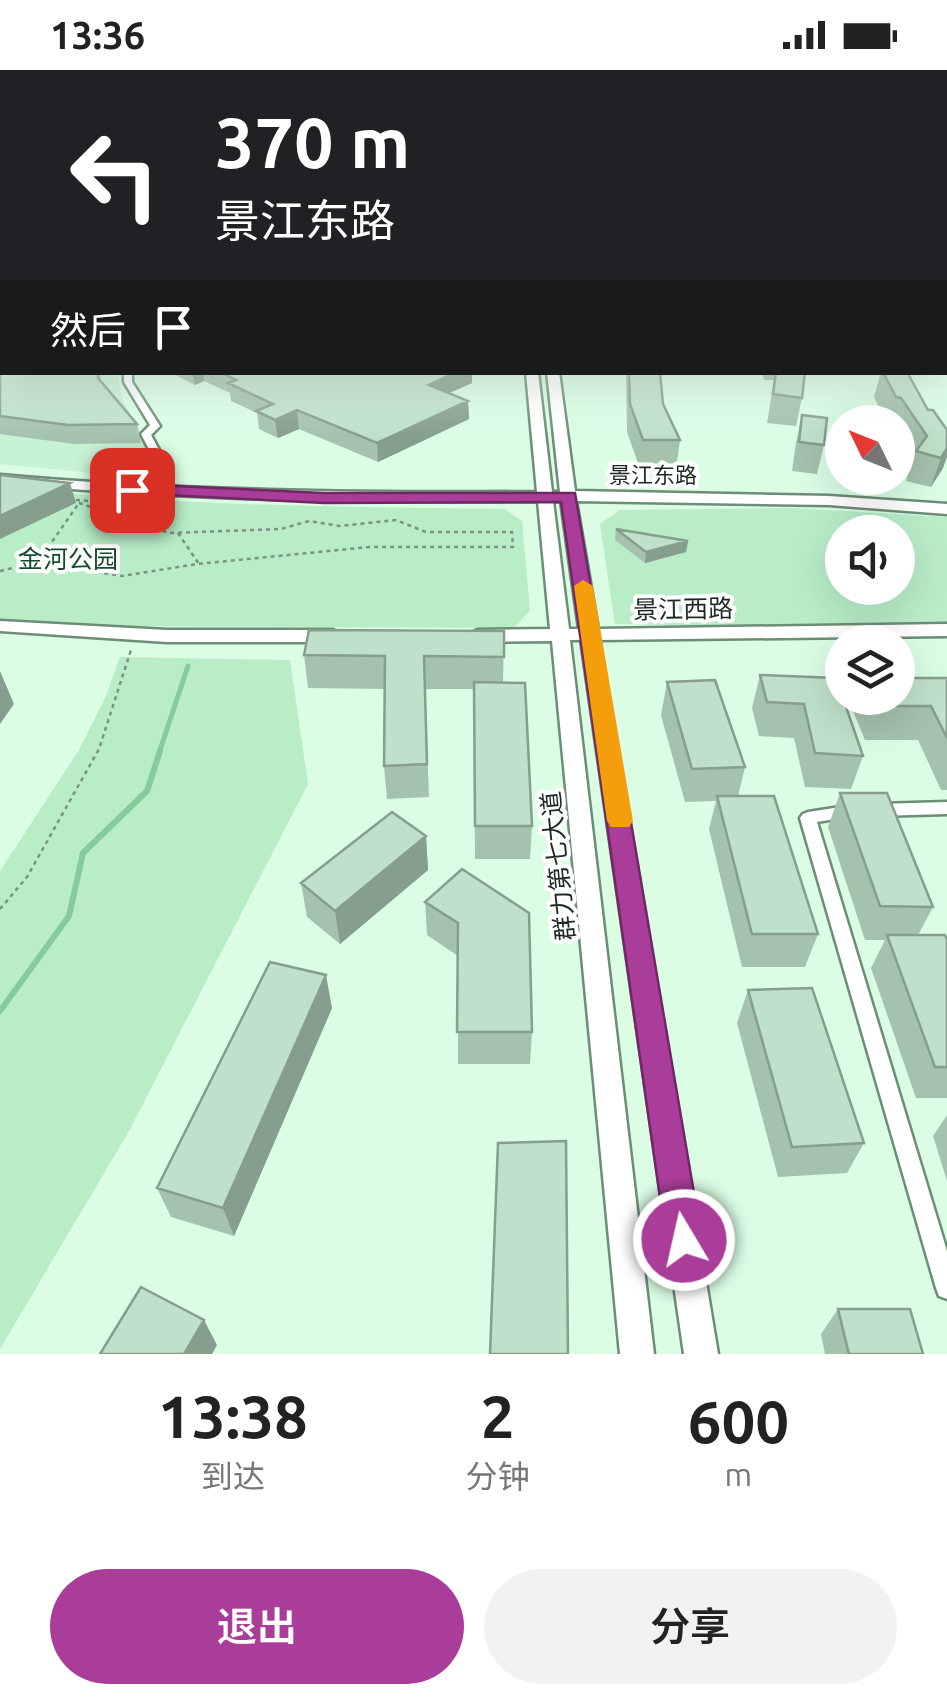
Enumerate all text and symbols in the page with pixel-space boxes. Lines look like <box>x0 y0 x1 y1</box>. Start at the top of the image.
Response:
text: 13:36 <box>50 14 145 56</box>
text: 370 m <box>215 103 410 181</box>
icon: left <box>50 110 180 240</box>
text: 景江东路 <box>215 195 395 246</box>
icon: arrive <box>146 300 201 355</box>
text: 然后 <box>50 309 126 351</box>
north arrow <box>825 405 915 495</box>
map controls <box>825 405 915 715</box>
pin <box>90 448 175 533</box>
street label: 景江东路 <box>609 462 697 487</box>
icon: arrive <box>105 463 160 518</box>
button: sound <box>825 515 915 605</box>
park label: 金河公园 <box>18 545 118 573</box>
street label: 景江西路 <box>633 594 733 624</box>
button: layers <box>825 625 915 715</box>
street label: 群力第七大道 <box>536 790 580 942</box>
position arrow <box>632 1188 736 1292</box>
text: 13:38 <box>158 1382 308 1449</box>
text: 2 <box>481 1382 515 1449</box>
text: 600 <box>688 1387 789 1454</box>
text: m <box>725 1456 752 1492</box>
text: 到达 <box>201 1458 265 1494</box>
text: 分钟 <box>466 1458 530 1494</box>
button: 退出 <box>50 1569 464 1684</box>
button: 分享 <box>484 1569 897 1684</box>

